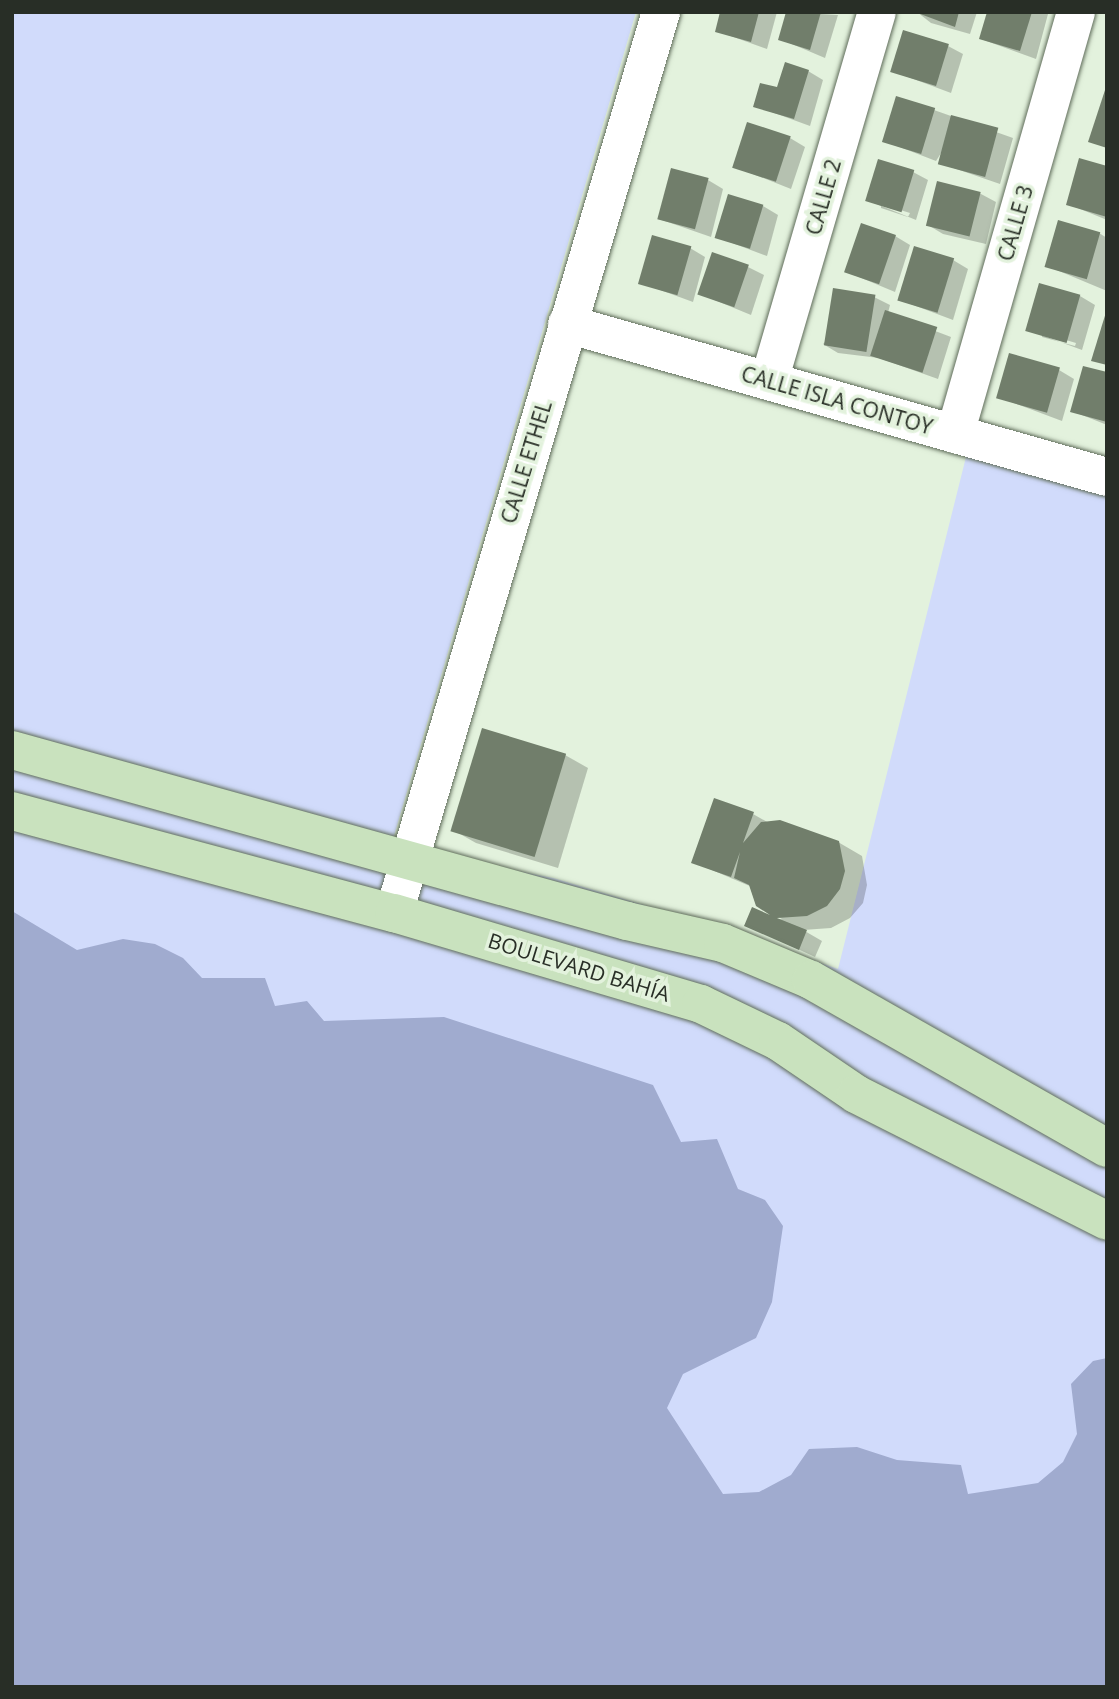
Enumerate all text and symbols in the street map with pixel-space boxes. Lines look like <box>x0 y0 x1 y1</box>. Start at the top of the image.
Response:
street label: CALLE 2 <box>800 156 846 238</box>
street label: CALLE 3 <box>992 182 1038 264</box>
street label: CALLE ISLA CONTOY <box>739 361 935 439</box>
street label: CALLE ETHEL <box>495 398 557 526</box>
street label: BOULEVARD BAHÍA <box>485 927 673 1007</box>

